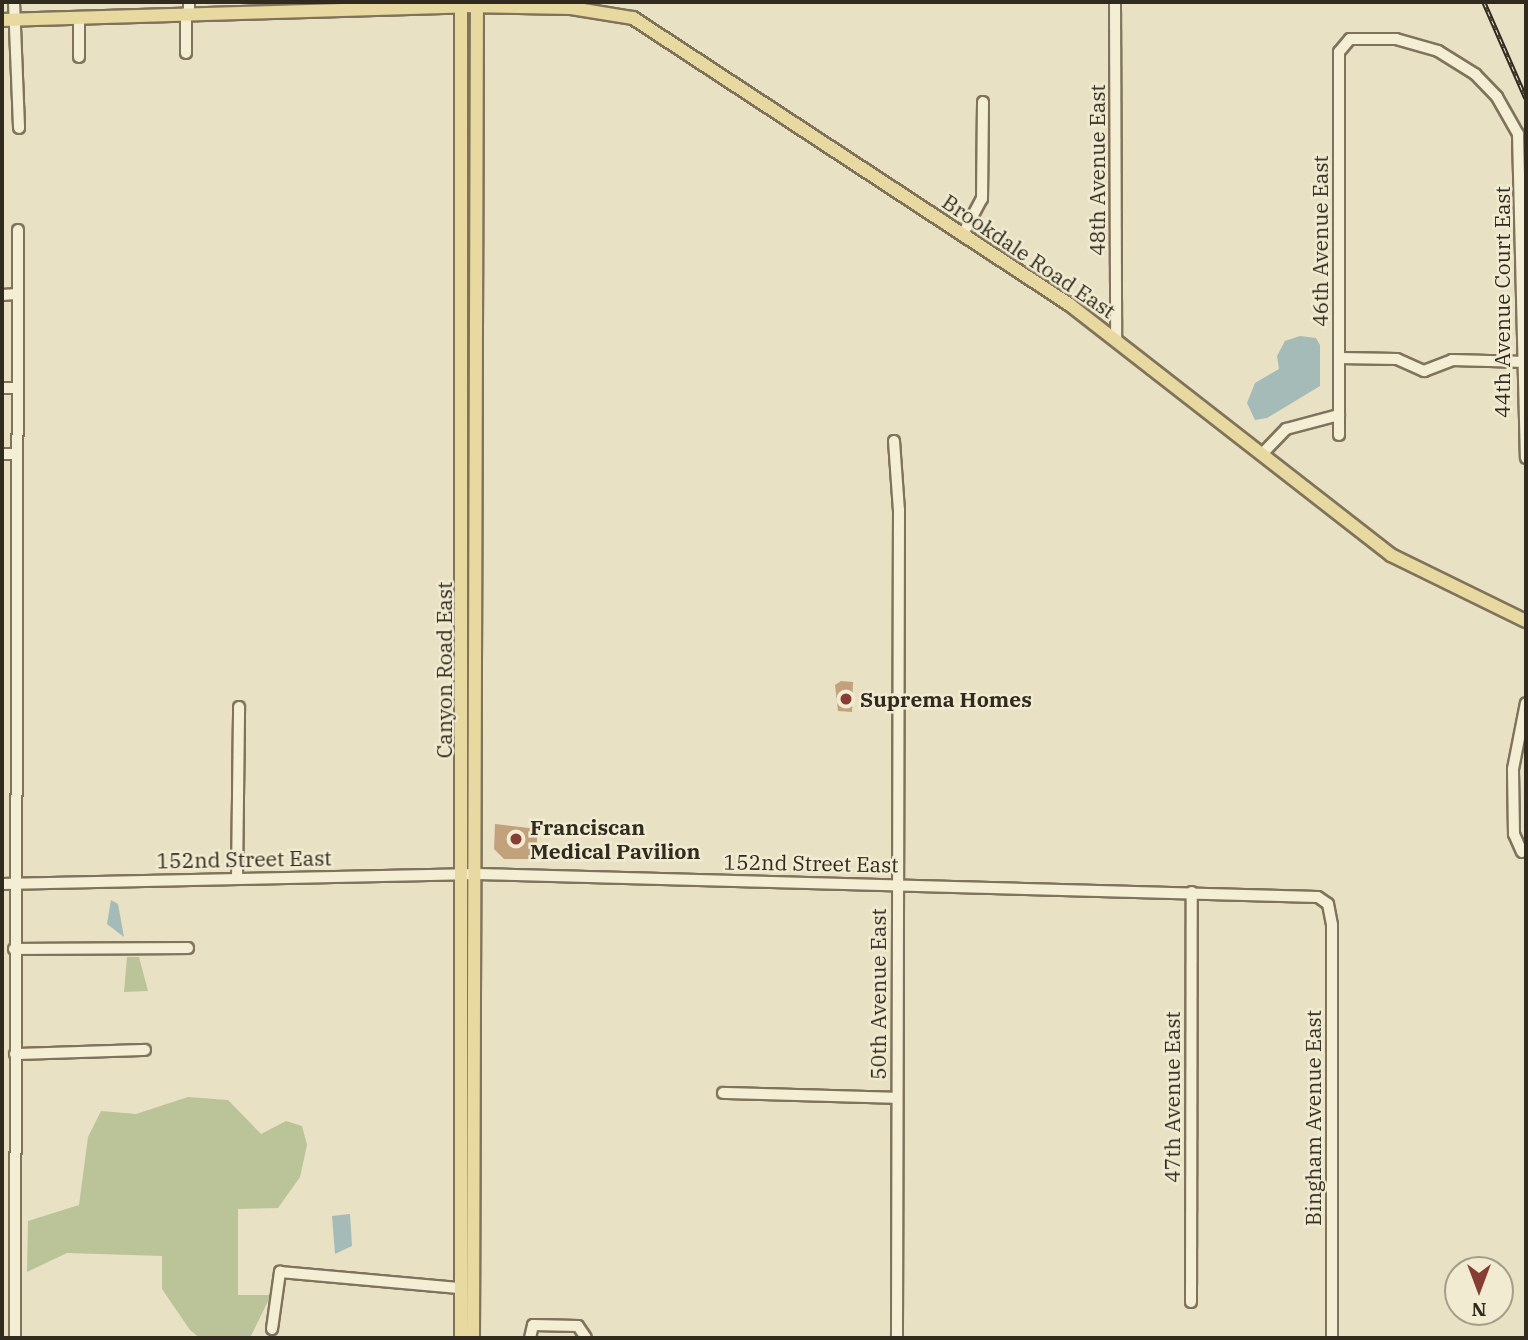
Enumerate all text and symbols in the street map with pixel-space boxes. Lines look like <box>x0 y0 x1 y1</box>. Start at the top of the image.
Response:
street label: 48th Avenue East <box>1084 84 1110 256</box>
street label: 46th Avenue East <box>1307 155 1333 327</box>
street label: 44th Avenue Court East <box>1489 186 1515 418</box>
street label: Brookdale Road East <box>938 189 1120 323</box>
street label: Canyon Road East <box>431 582 457 758</box>
place label: Suprema Homes <box>860 686 1032 712</box>
marker: Suprema Homes <box>838 691 854 707</box>
place label: Franciscan Medical Pavilion <box>530 814 700 864</box>
marker: Franciscan Medical Pavilion <box>508 831 524 847</box>
street label: 152nd Street East <box>156 845 332 873</box>
street label: 152nd Street East <box>723 849 899 877</box>
street label: 50th Avenue East <box>865 908 891 1080</box>
street label: Bingham Avenue East <box>1300 1010 1326 1226</box>
street label: 47th Avenue East <box>1159 1011 1185 1183</box>
north arrow <box>1444 1256 1514 1326</box>
text: N <box>1471 1298 1487 1322</box>

